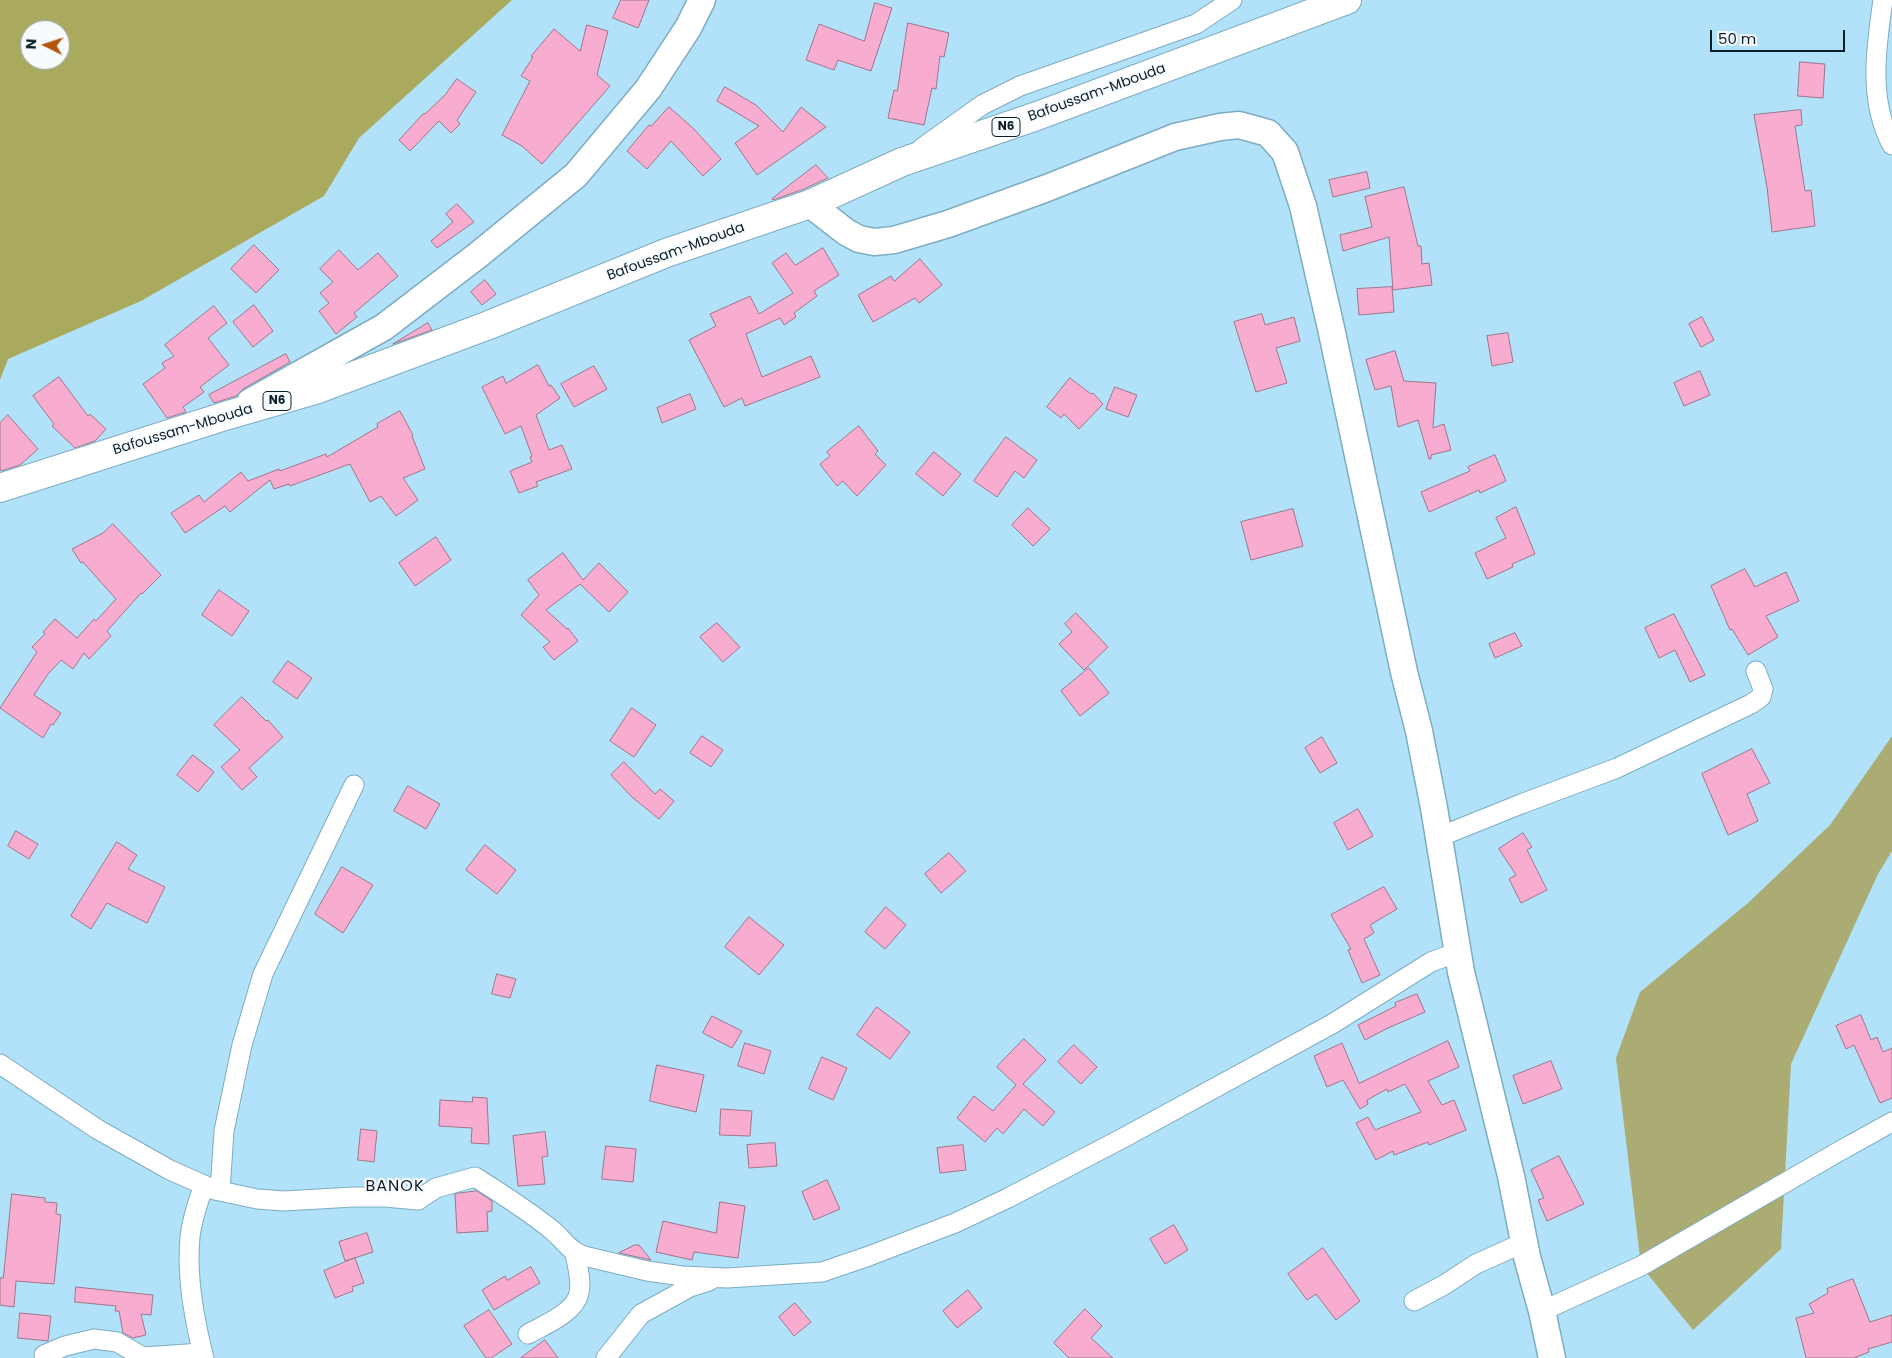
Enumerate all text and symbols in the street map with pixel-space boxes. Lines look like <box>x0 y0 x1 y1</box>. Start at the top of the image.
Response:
north arrow <box>20 20 70 70</box>
scale bar <box>1712 20 1847 52</box>
text: 50 m <box>1718 28 1756 49</box>
text: N <box>21 38 41 50</box>
street label: Bafoussam-Mbouda <box>1026 60 1168 126</box>
road number: N6 <box>992 118 1020 136</box>
street label: Bafoussam-Mbouda <box>605 219 747 285</box>
road number: N6 <box>263 392 291 411</box>
street label: Bafoussam-Mbouda <box>111 401 255 459</box>
district label: BANOK <box>365 1177 425 1197</box>

